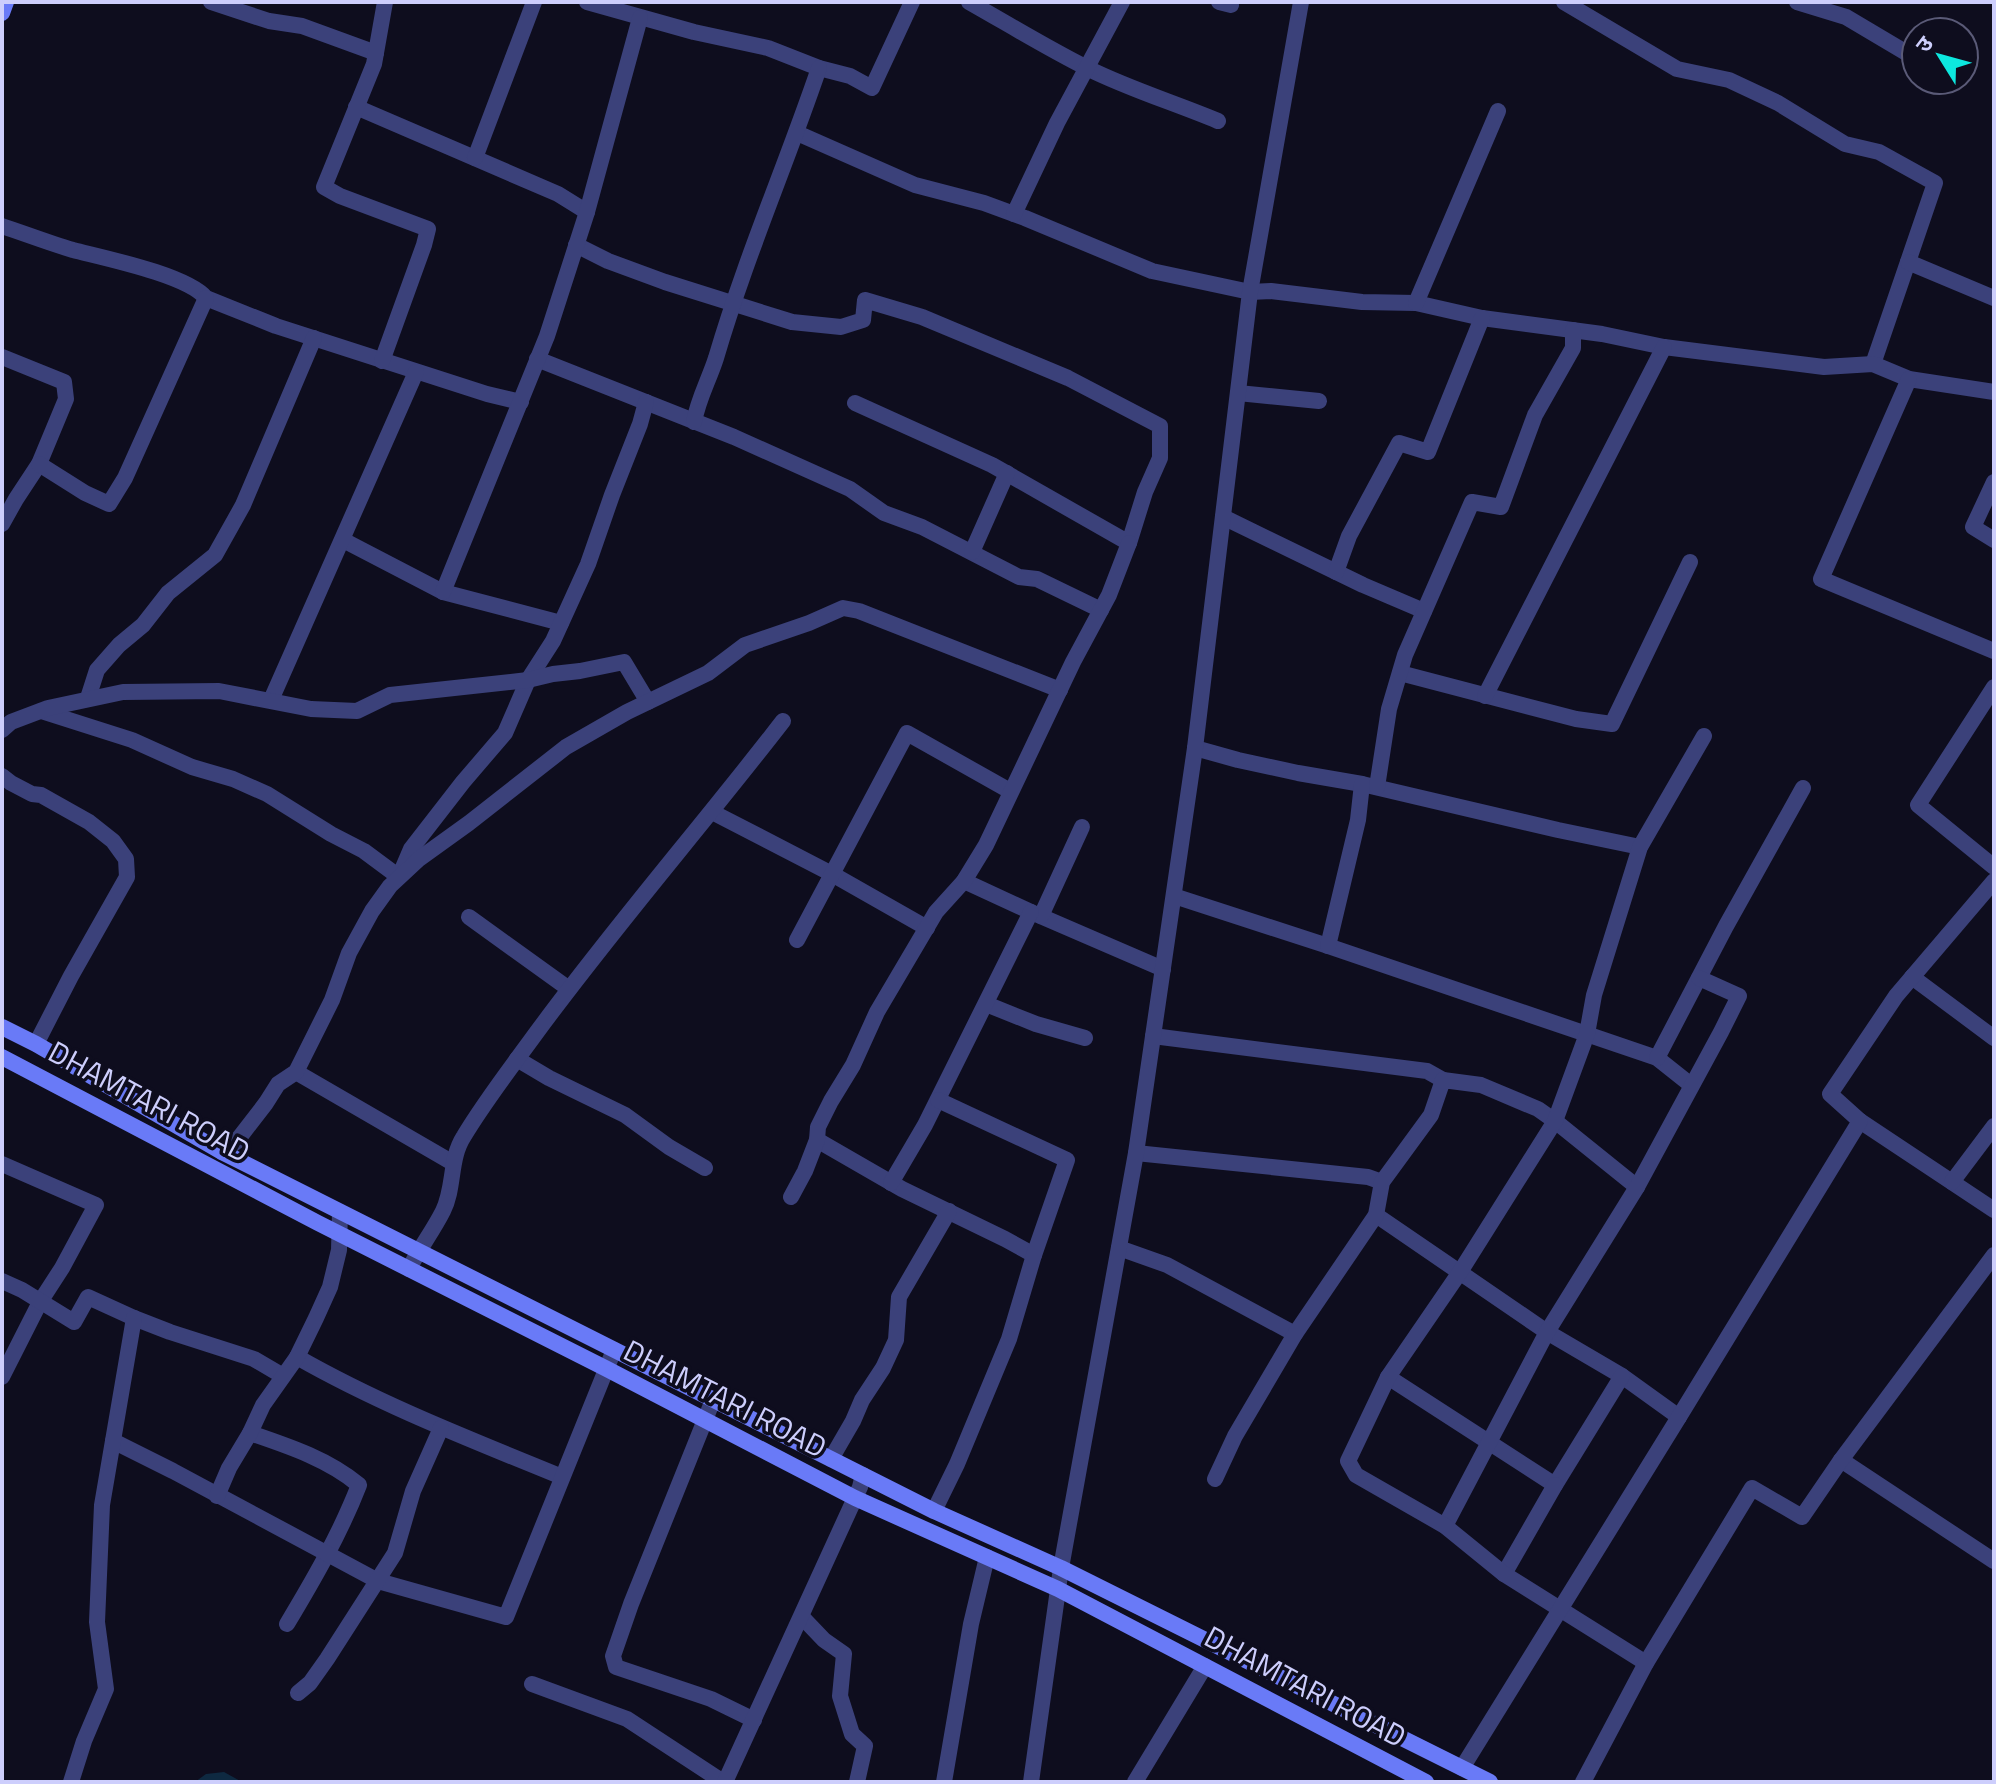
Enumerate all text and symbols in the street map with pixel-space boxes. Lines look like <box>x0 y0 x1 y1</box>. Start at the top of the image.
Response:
north arrow <box>1900 16 1980 96</box>
text: उ <box>1907 28 1942 59</box>
street label: DHAMTARI ROAD <box>40 1029 259 1174</box>
street label: DHAMTARI ROAD <box>616 1327 835 1469</box>
street label: DHAMTARI ROAD <box>1196 1614 1415 1759</box>

